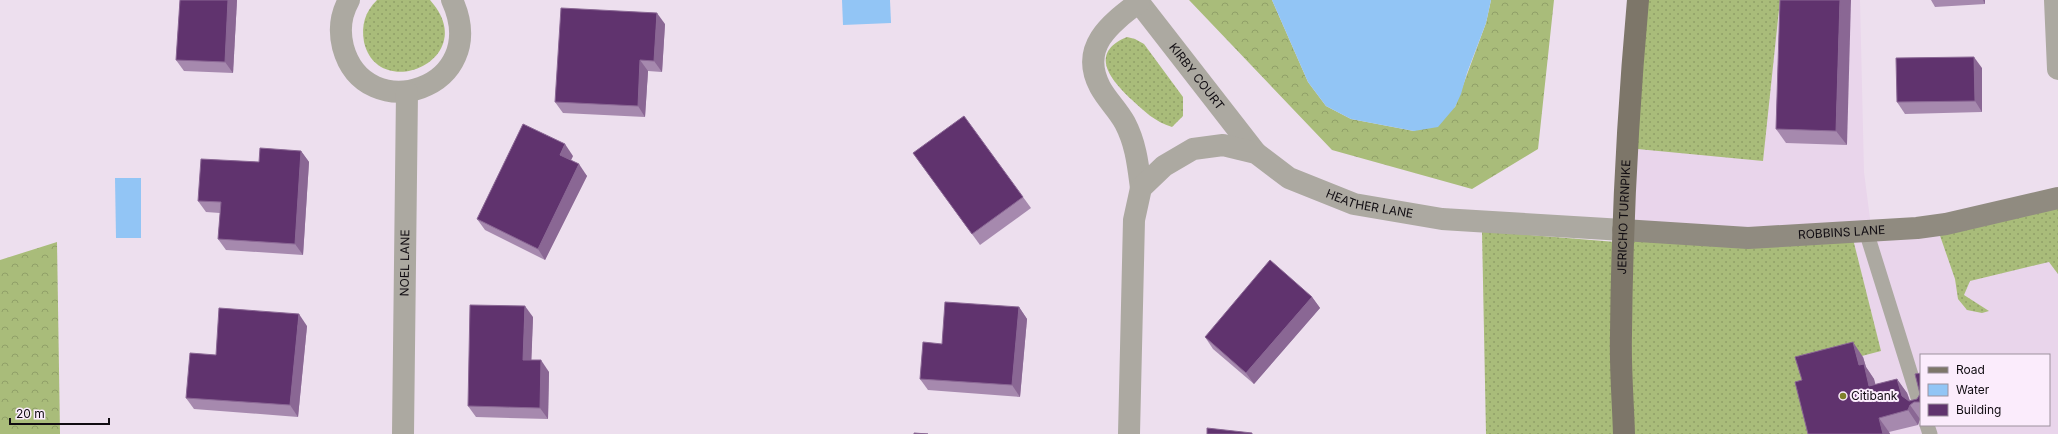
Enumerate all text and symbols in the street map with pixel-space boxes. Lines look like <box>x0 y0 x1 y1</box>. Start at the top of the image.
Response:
street label: KIRBY COURT <box>1166 40 1228 113</box>
street label: JERICHO TURNPIKE <box>1614 159 1633 275</box>
street label: HEATHER LANE <box>1324 186 1414 221</box>
street label: ROBBINS LANE <box>1798 222 1886 242</box>
street label: NOEL LANE <box>397 229 412 297</box>
legend <box>1920 354 2050 426</box>
text: Road <box>1956 362 1985 377</box>
text: Water <box>1956 382 1990 397</box>
place label: Citibank <box>1851 388 1898 403</box>
marker: Citibank <box>1838 391 1848 401</box>
scale bar <box>10 400 109 426</box>
text: Building <box>1956 402 2001 417</box>
text: 20 m <box>16 406 45 421</box>

